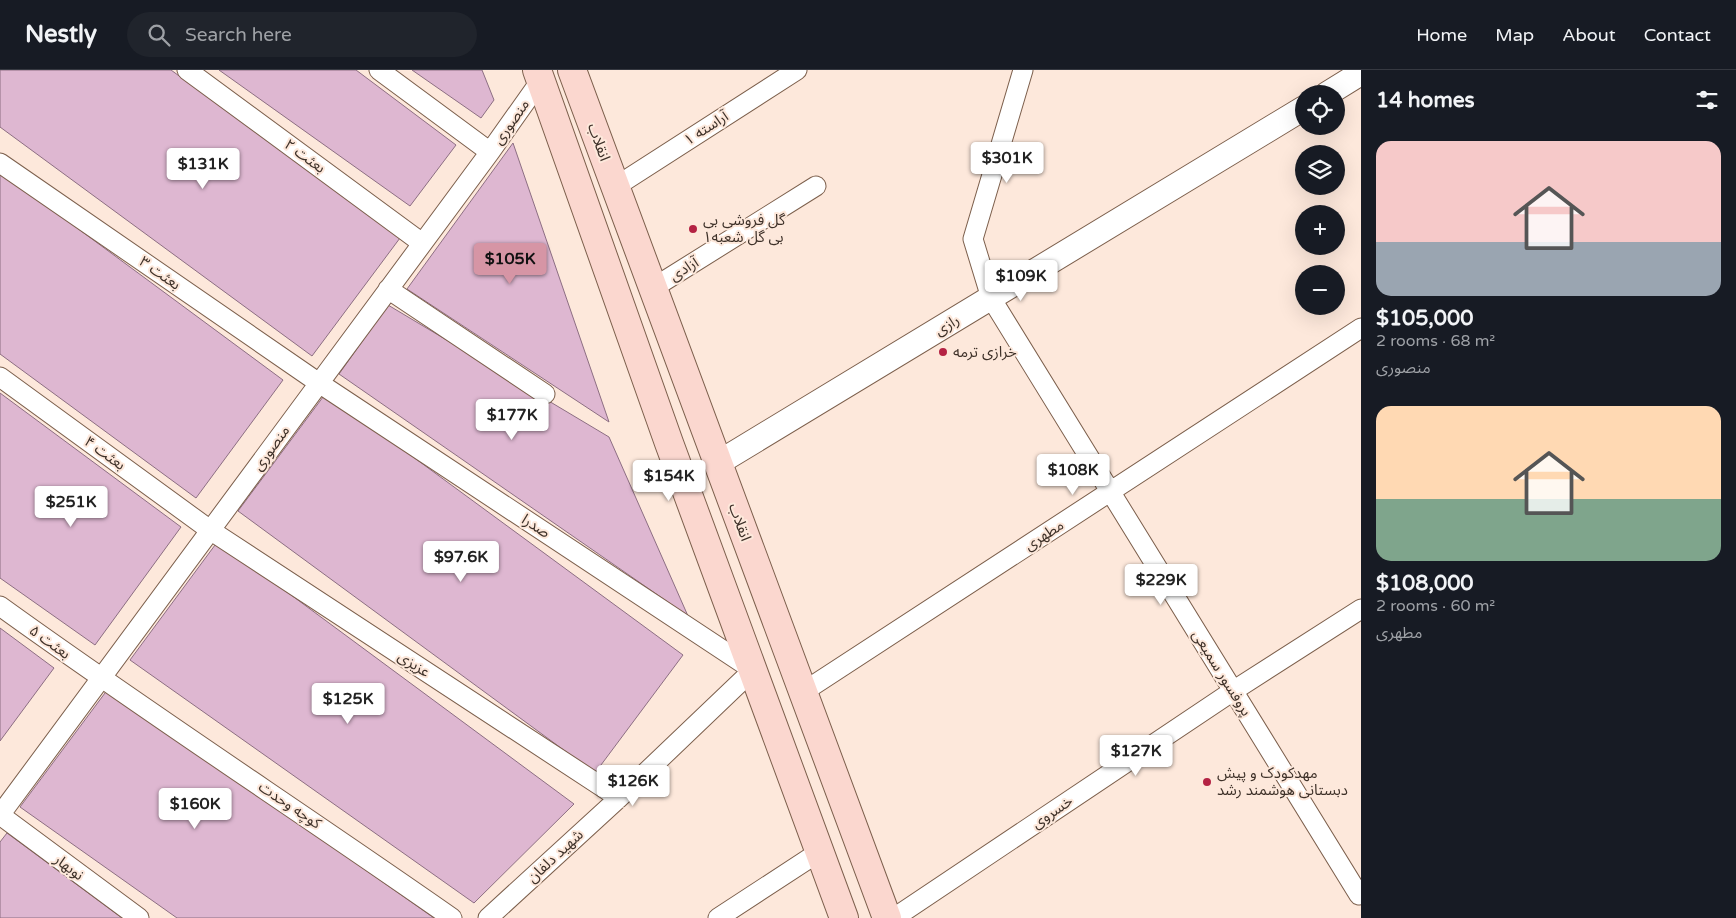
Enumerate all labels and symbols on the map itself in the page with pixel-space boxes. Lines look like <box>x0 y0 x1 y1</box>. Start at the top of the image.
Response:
street label: منصوری <box>489 96 533 148</box>
street label: آراسته ۱ <box>680 107 732 149</box>
street label: انقلاب <box>584 121 614 163</box>
street label: بعثت ۲ <box>281 135 329 177</box>
pin: $301K <box>972 142 1042 184</box>
pin: $131K <box>168 148 238 190</box>
place label: گل فروشی بی بی گل شعبه۱ <box>703 211 786 246</box>
marker: گل فروشی بی بی گل شعبه۱ <box>687 223 699 235</box>
pin: $105K <box>475 242 545 285</box>
street label: بعثت ۳ <box>136 252 184 294</box>
street label: آزادی <box>666 253 702 285</box>
pin: $109K <box>986 260 1056 302</box>
street label: رازی <box>931 311 963 339</box>
place label: خرازی ترمه <box>953 343 1017 361</box>
marker: خرازی ترمه <box>937 346 949 358</box>
pin: $177K <box>477 398 547 441</box>
street label: منصوری <box>249 422 293 474</box>
street label: بعثت ۴ <box>81 432 129 474</box>
pin: $108K <box>1038 454 1108 496</box>
pin: $154K <box>634 460 704 502</box>
pin: $251K <box>36 486 106 528</box>
street label: انقلاب <box>725 501 755 543</box>
street label: صدرا <box>518 510 554 542</box>
street label: مطهری <box>1021 516 1067 554</box>
pin: $97.6K <box>420 540 502 583</box>
pin: $229K <box>1126 564 1196 606</box>
street label: بعثت ۵ <box>26 621 74 663</box>
street label: پروفسور سمیعی <box>1187 627 1256 720</box>
street label: عزیزی <box>394 647 434 681</box>
pin: $125K <box>313 682 383 725</box>
pin: $127K <box>1101 734 1171 777</box>
pin: $126K <box>598 764 668 807</box>
place label: مهدکودک و پیش دبستانی هوشمند رشد <box>1217 764 1348 799</box>
marker: مهدکودک و پیش دبستانی هوشمند رشد <box>1201 776 1213 788</box>
street label: کوچه وحدت <box>255 777 325 834</box>
pin: $160K <box>160 788 230 830</box>
street label: خسروی <box>1028 792 1076 832</box>
street label: شهید دلفان <box>523 825 587 886</box>
street label: نوبهار <box>50 849 87 884</box>

